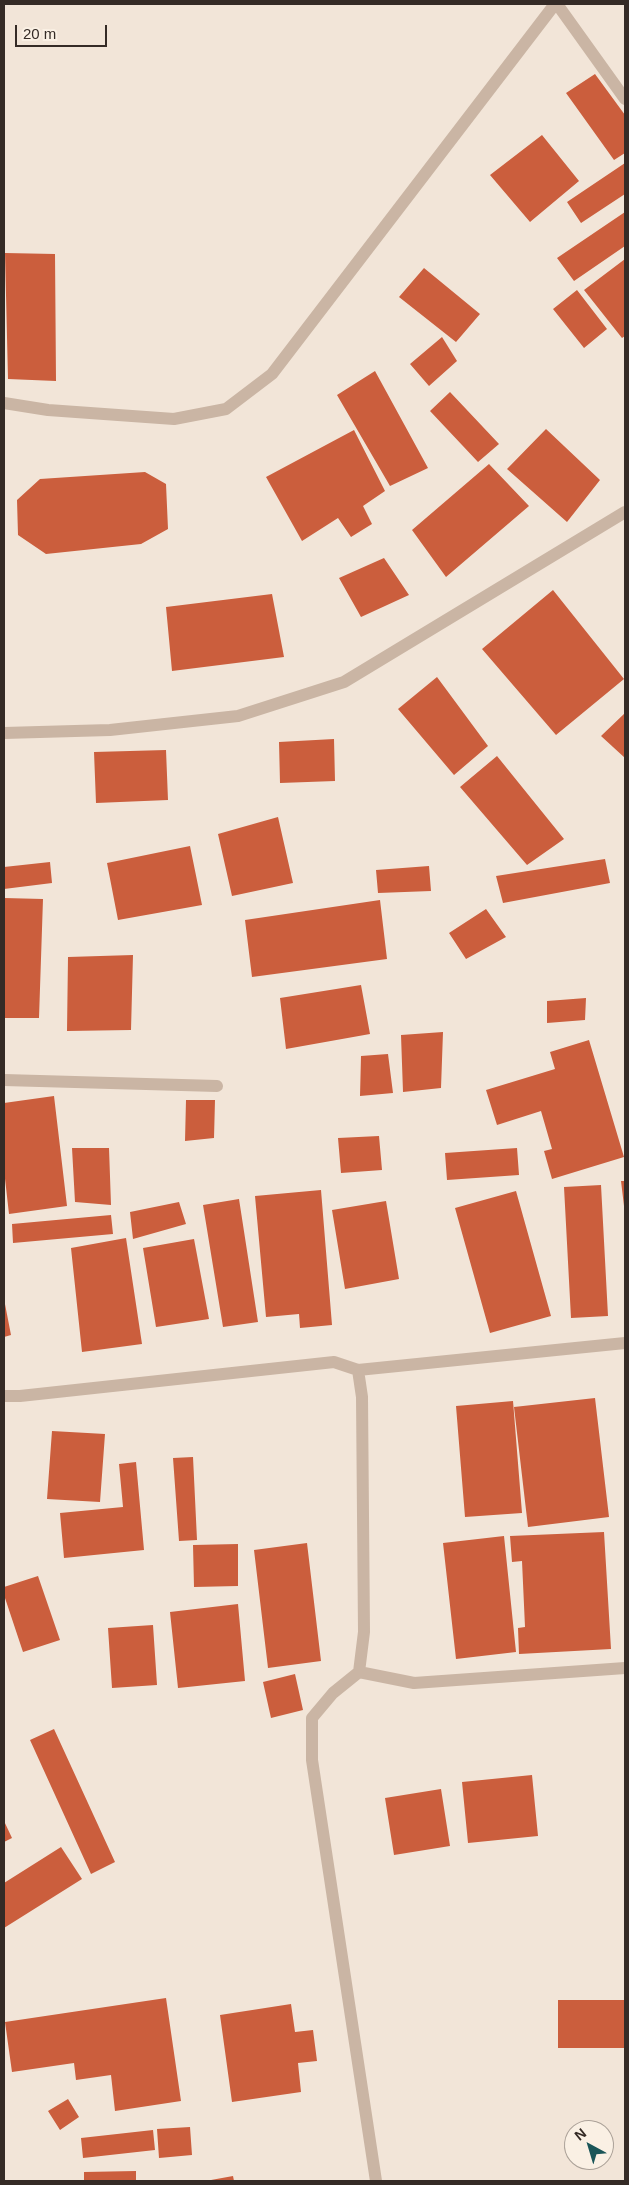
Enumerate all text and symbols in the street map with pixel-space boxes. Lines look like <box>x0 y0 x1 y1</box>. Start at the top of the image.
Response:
scale bar <box>18 15 110 47</box>
text: 20 m <box>23 25 56 42</box>
north arrow <box>564 2120 614 2170</box>
text: N <box>571 2125 589 2144</box>

